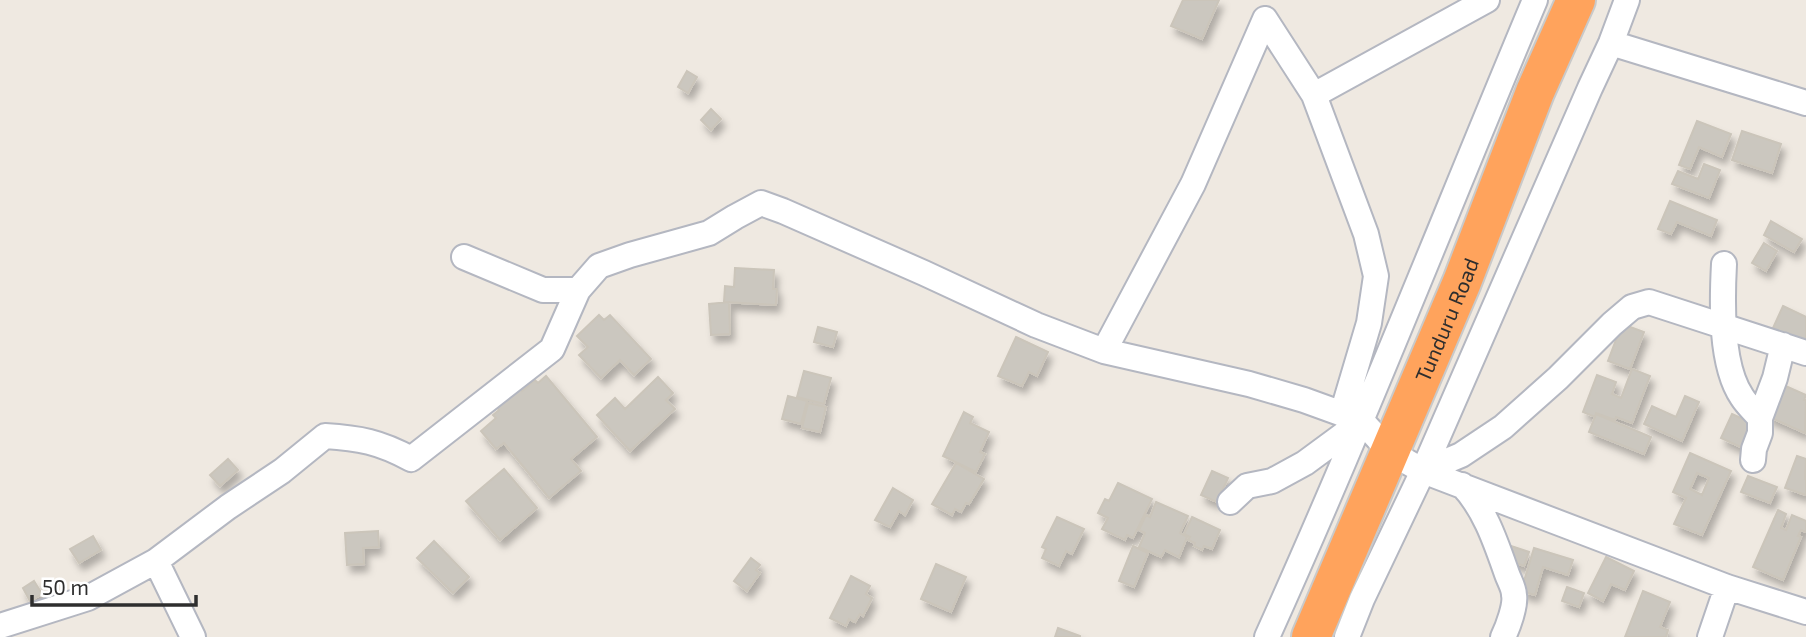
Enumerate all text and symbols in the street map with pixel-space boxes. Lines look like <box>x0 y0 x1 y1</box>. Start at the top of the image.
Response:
street label: Tunduru Road <box>1409 254 1483 385</box>
scale bar <box>32 564 196 608</box>
text: 50 m <box>42 574 89 599</box>

